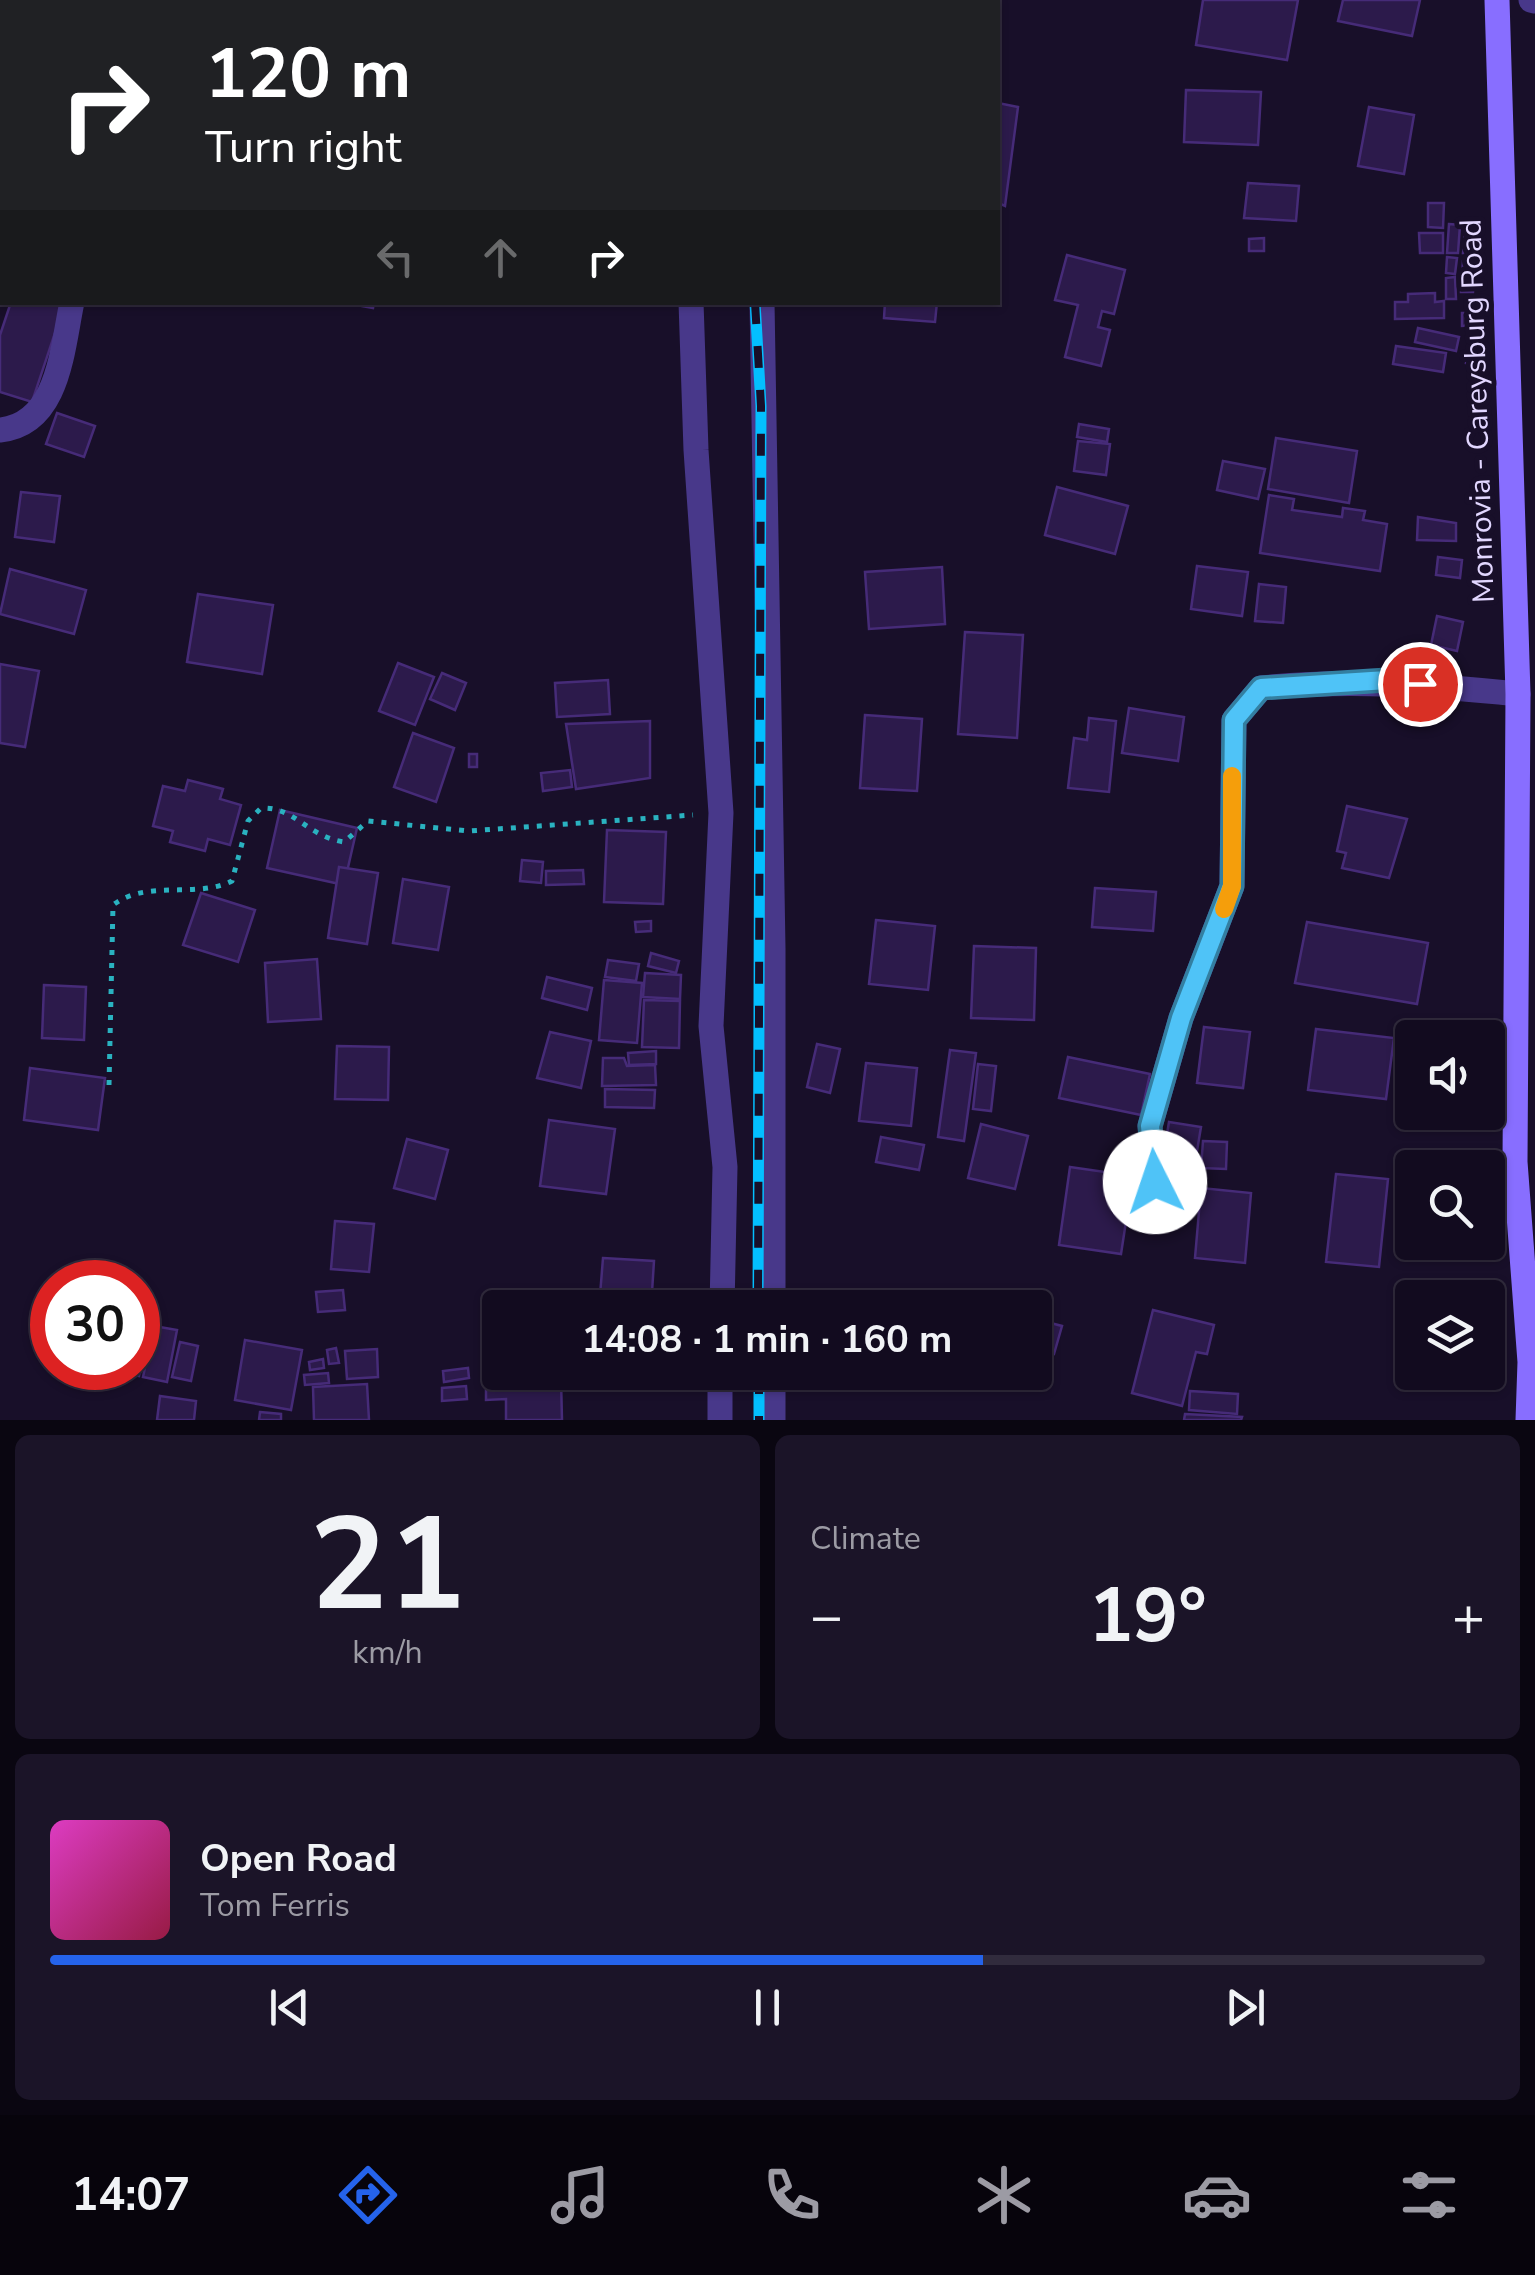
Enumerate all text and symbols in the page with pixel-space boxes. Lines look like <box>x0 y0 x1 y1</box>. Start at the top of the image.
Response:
text: 120 m <box>205 26 411 122</box>
icon: right <box>40 40 170 170</box>
text: Turn right <box>205 117 402 178</box>
street label: Monrovia - Careysburg Road <box>1450 218 1505 604</box>
icon: left <box>368 230 423 285</box>
icon: ahead <box>473 230 528 285</box>
icon: right <box>578 230 633 285</box>
pin <box>1378 642 1463 727</box>
icon: arrive <box>1393 657 1448 712</box>
map controls <box>1395 1020 1505 1390</box>
button: sound <box>1395 1020 1505 1130</box>
position arrow <box>1103 1130 1207 1234</box>
button: search <box>1395 1150 1505 1260</box>
speed limit sign: 30 <box>30 1260 160 1390</box>
button: layers <box>1395 1280 1505 1390</box>
text: 14:08 · 1 min · 160 m <box>582 1314 952 1365</box>
text: 21 <box>309 1477 466 1654</box>
text: Climate <box>810 1517 921 1560</box>
text: 19° <box>1088 1565 1207 1667</box>
text: − <box>810 1579 843 1654</box>
text: + <box>1452 1579 1485 1654</box>
text: km/h <box>352 1631 423 1674</box>
text: Open Road <box>200 1833 397 1884</box>
text: Tom Ferris <box>200 1884 350 1927</box>
icon: previous <box>262 1980 317 2035</box>
icon: pause <box>740 1980 795 2035</box>
icon: next <box>1218 1980 1273 2035</box>
icon: directions <box>333 2160 403 2230</box>
icon: music <box>545 2160 615 2230</box>
icon: phone <box>757 2160 827 2230</box>
icon: climate <box>969 2160 1039 2230</box>
icon: car <box>1182 2160 1252 2230</box>
icon: filters <box>1394 2160 1464 2230</box>
text: 14:07 <box>71 2165 190 2226</box>

